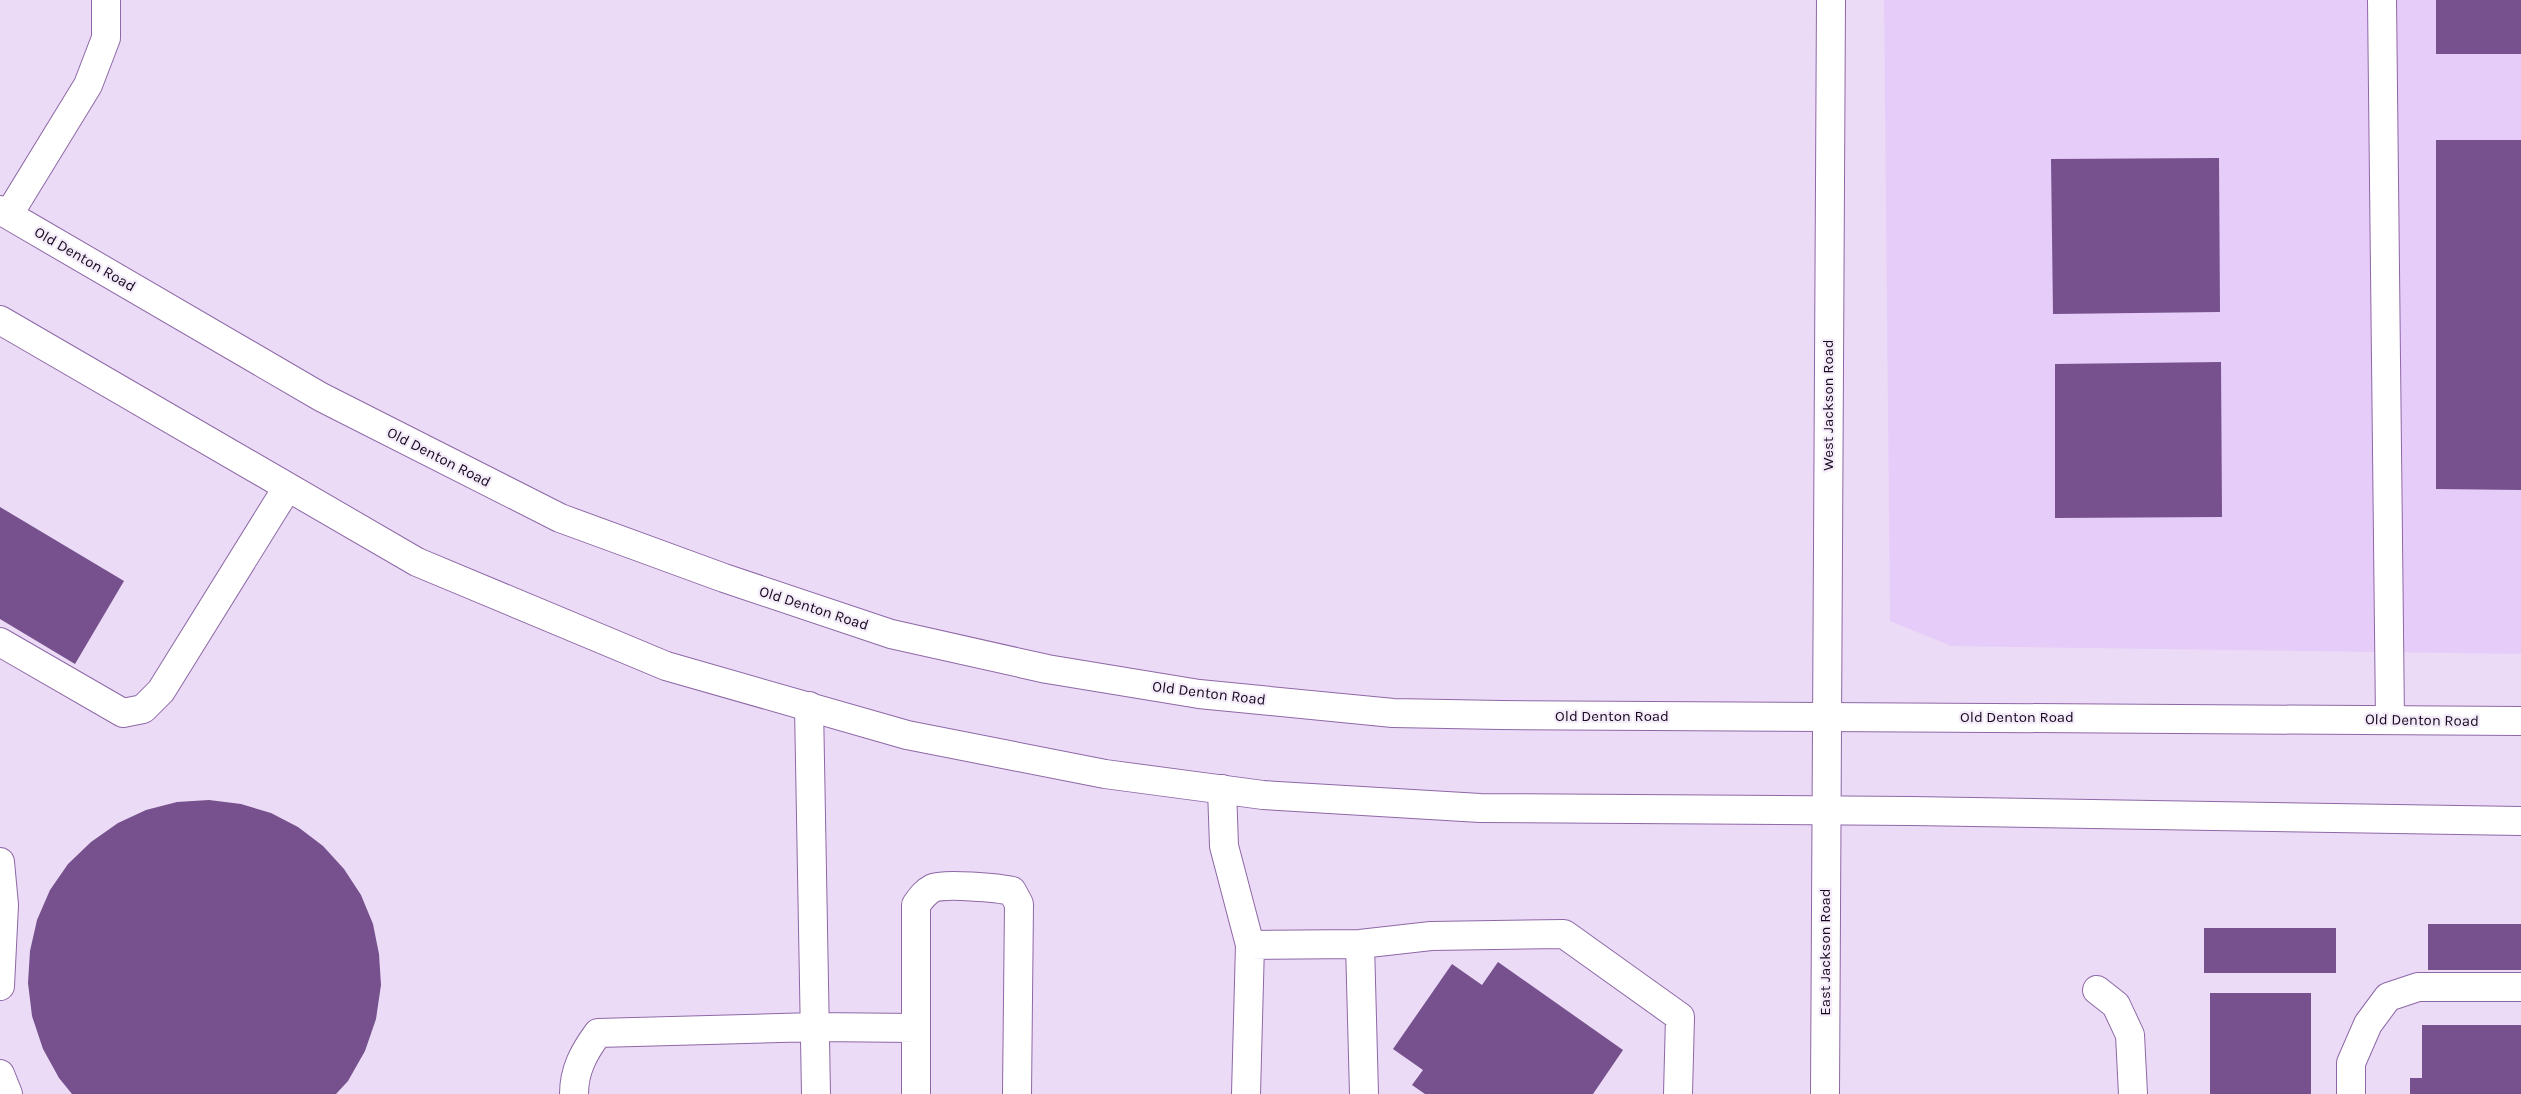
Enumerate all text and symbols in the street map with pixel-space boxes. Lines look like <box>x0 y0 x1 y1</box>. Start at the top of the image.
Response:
street label: Old Denton Road <box>31 223 139 295</box>
street label: West Jackson Road <box>1819 339 1837 471</box>
street label: Old Denton Road <box>384 423 494 491</box>
street label: Old Denton Road <box>757 582 871 634</box>
street label: Old Denton Road <box>1151 677 1267 709</box>
street label: Old Denton Road <box>1555 707 1669 725</box>
street label: Old Denton Road <box>1960 708 2074 726</box>
street label: Old Denton Road <box>2365 710 2479 730</box>
street label: East Jackson Road <box>1816 888 1834 1016</box>

